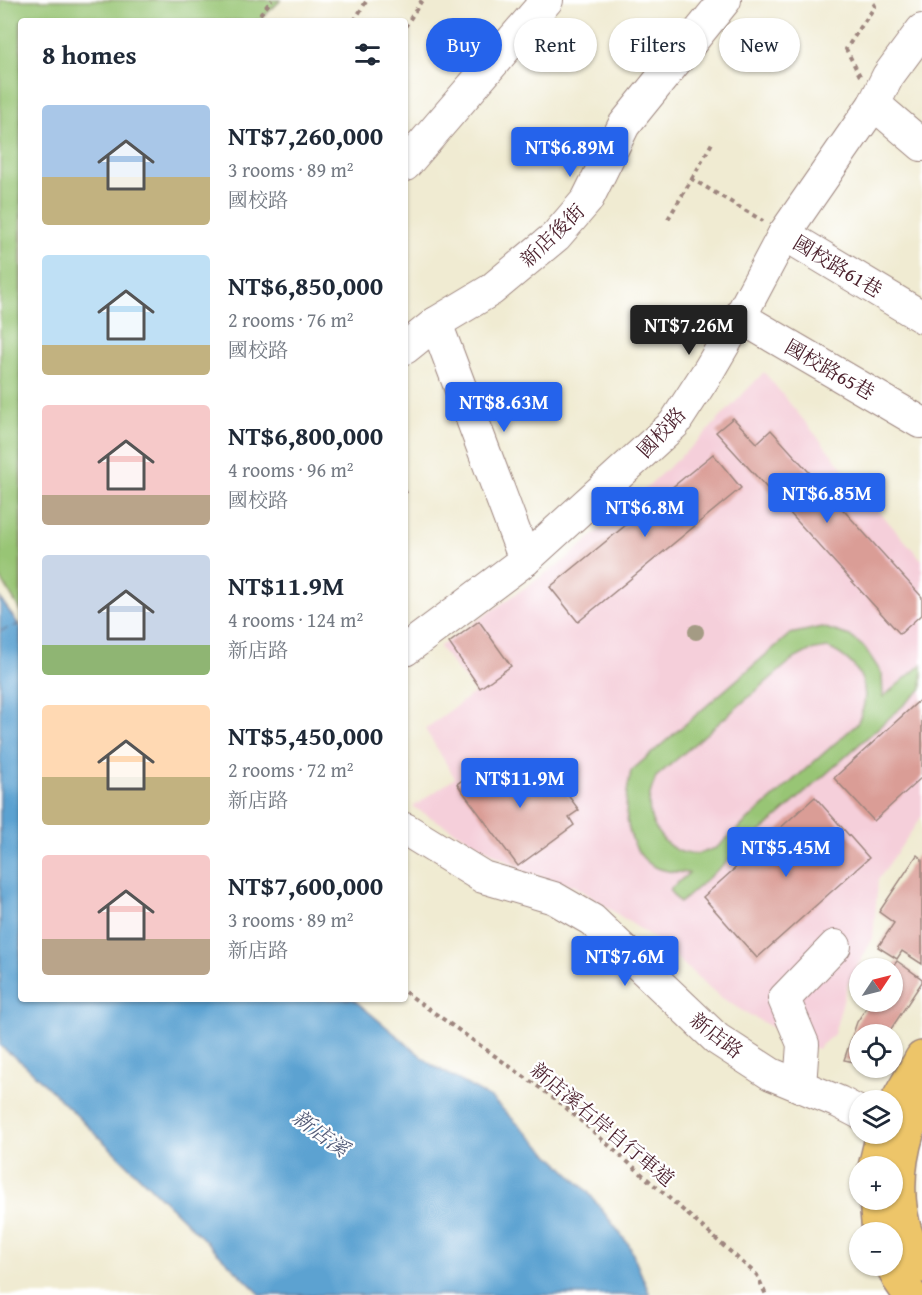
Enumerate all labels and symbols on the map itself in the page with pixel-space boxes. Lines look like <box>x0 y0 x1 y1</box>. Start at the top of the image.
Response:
pin: NT$6.89M <box>508 127 632 178</box>
street label: 新店後街 <box>513 197 591 273</box>
street label: 國校路61巷 <box>788 228 888 304</box>
pin: NT$7.26M <box>627 305 751 356</box>
street label: 國校路65巷 <box>780 332 880 406</box>
pin: NT$8.63M <box>442 382 566 433</box>
street label: 國校路 <box>630 400 692 464</box>
pin: NT$6.85M <box>765 473 889 524</box>
pin: NT$6.8M <box>590 487 700 538</box>
pin: NT$11.9M <box>458 758 582 809</box>
pin: NT$5.45M <box>724 827 848 878</box>
pin: NT$7.6M <box>570 936 680 987</box>
north arrow <box>849 958 903 1012</box>
street label: 新店路 <box>684 1005 750 1065</box>
street label: 新店溪右岸自行車道 <box>525 1055 681 1193</box>
water label: 新店溪 <box>286 1102 357 1165</box>

